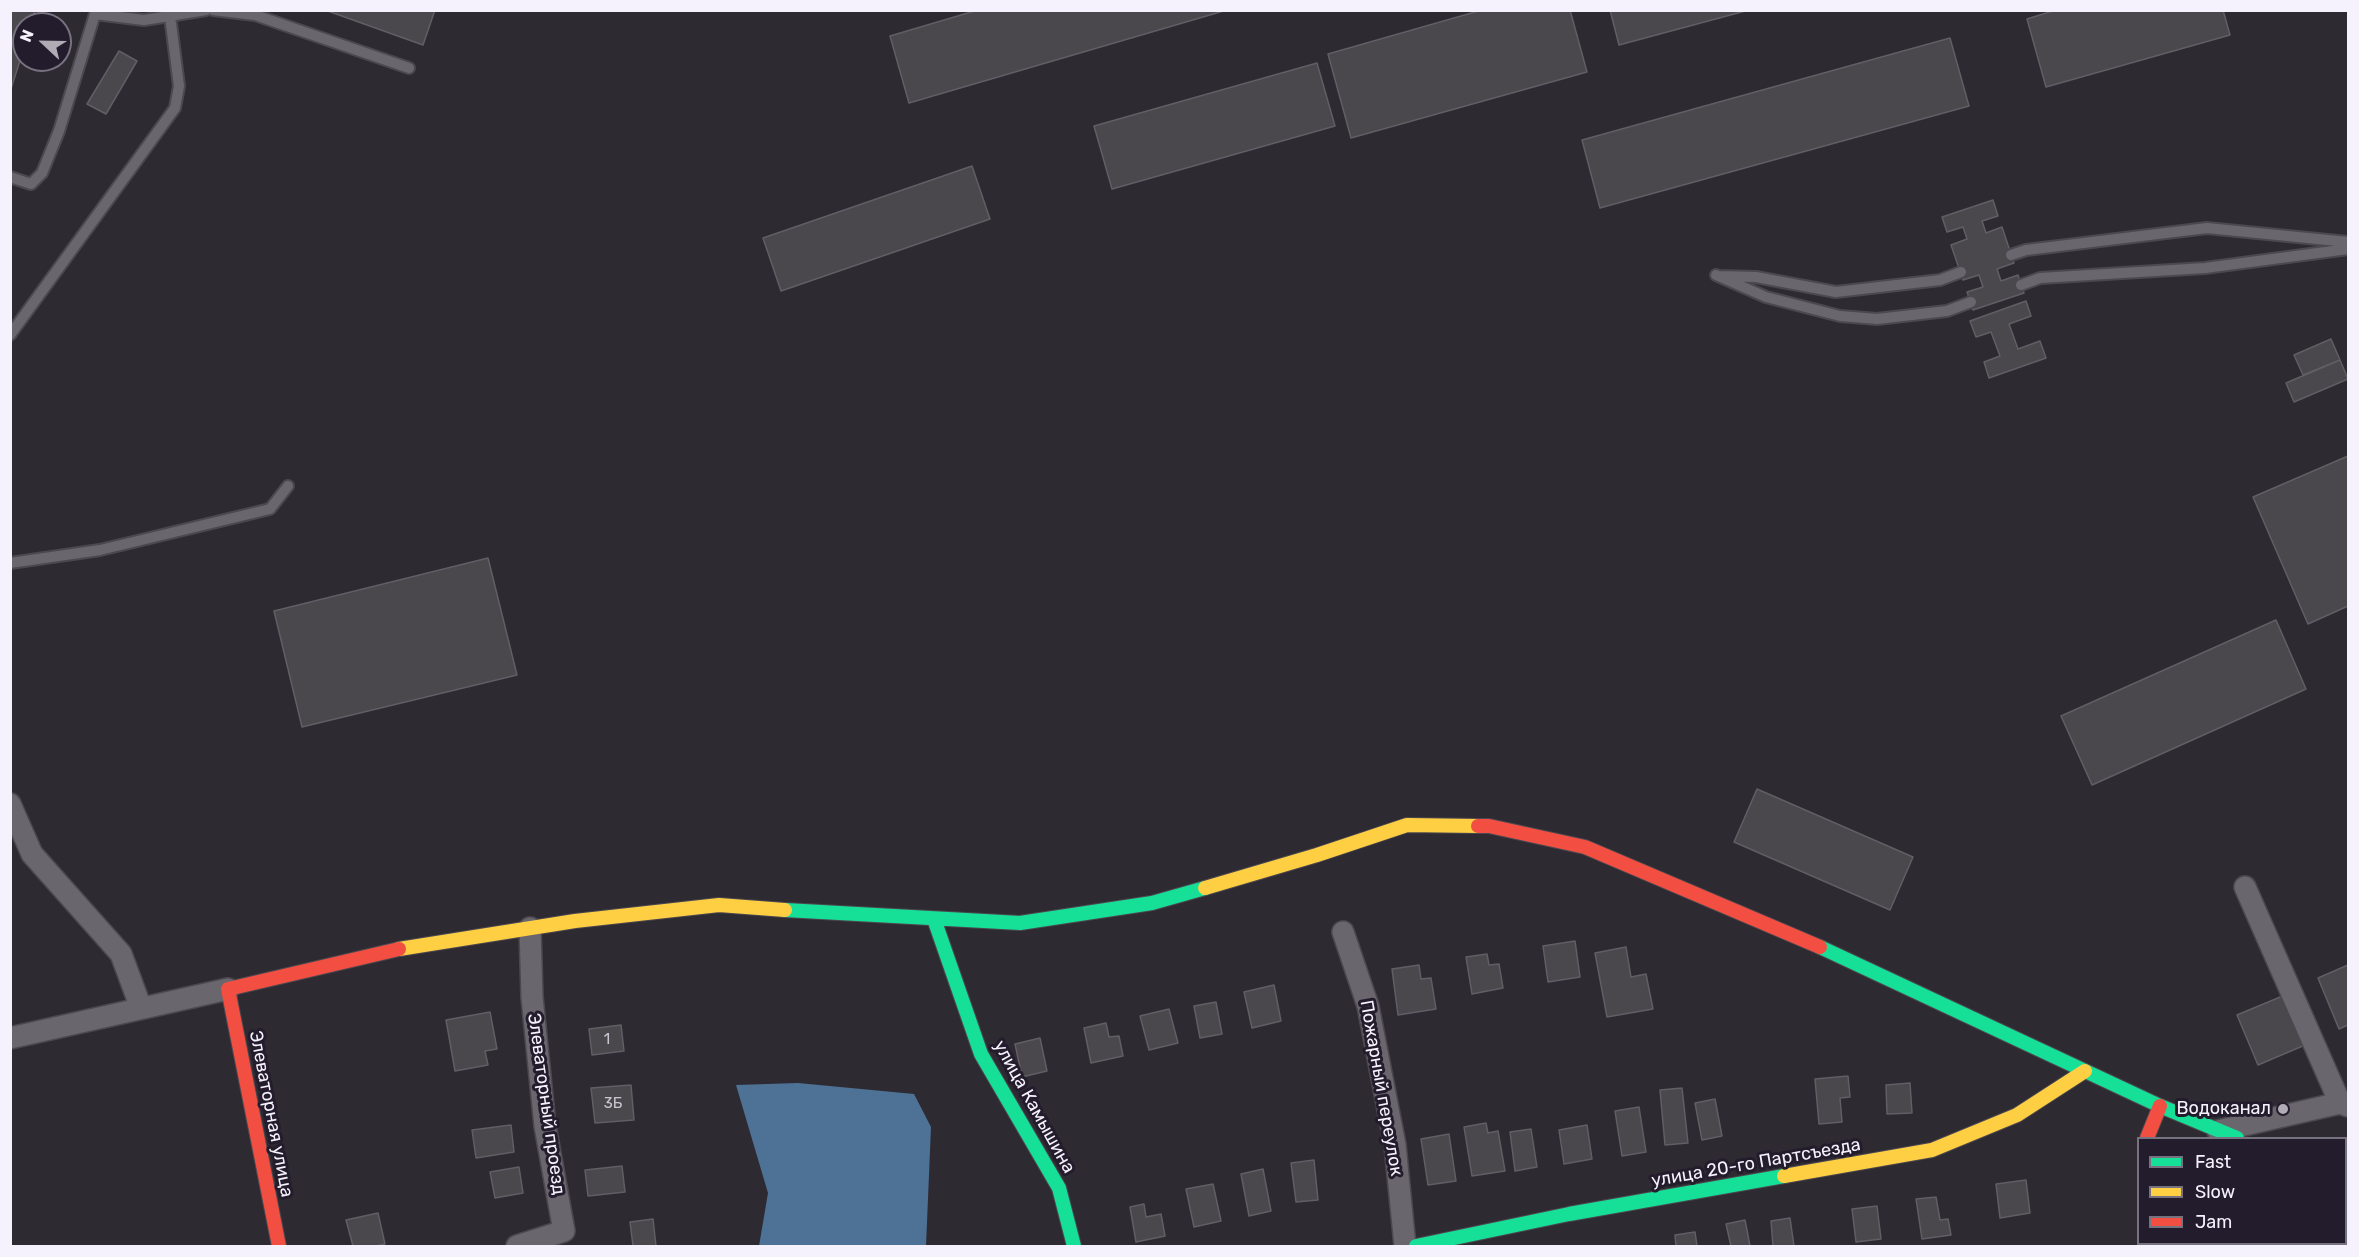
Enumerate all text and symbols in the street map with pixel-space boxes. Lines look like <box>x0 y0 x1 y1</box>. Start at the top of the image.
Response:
north arrow <box>12 12 72 72</box>
text: N <box>16 27 38 45</box>
street label: Пожарный переулок <box>1355 998 1407 1178</box>
street label: Элеваторный проезд <box>523 1012 569 1196</box>
street label: Элеваторная улица <box>244 1029 298 1199</box>
house number: 1 <box>604 1031 610 1049</box>
street label: улица Камышина <box>989 1037 1079 1177</box>
house number: 3Б <box>604 1095 622 1113</box>
place label: Водоканал <box>2177 1098 2271 1120</box>
marker: Водоканал <box>2276 1102 2290 1116</box>
street label: улица 20-го Партсъезда <box>1650 1134 1862 1192</box>
legend <box>2137 1137 2347 1245</box>
text: Fast <box>2195 1151 2231 1173</box>
text: Slow <box>2195 1181 2235 1203</box>
text: Jam <box>2195 1211 2232 1233</box>

